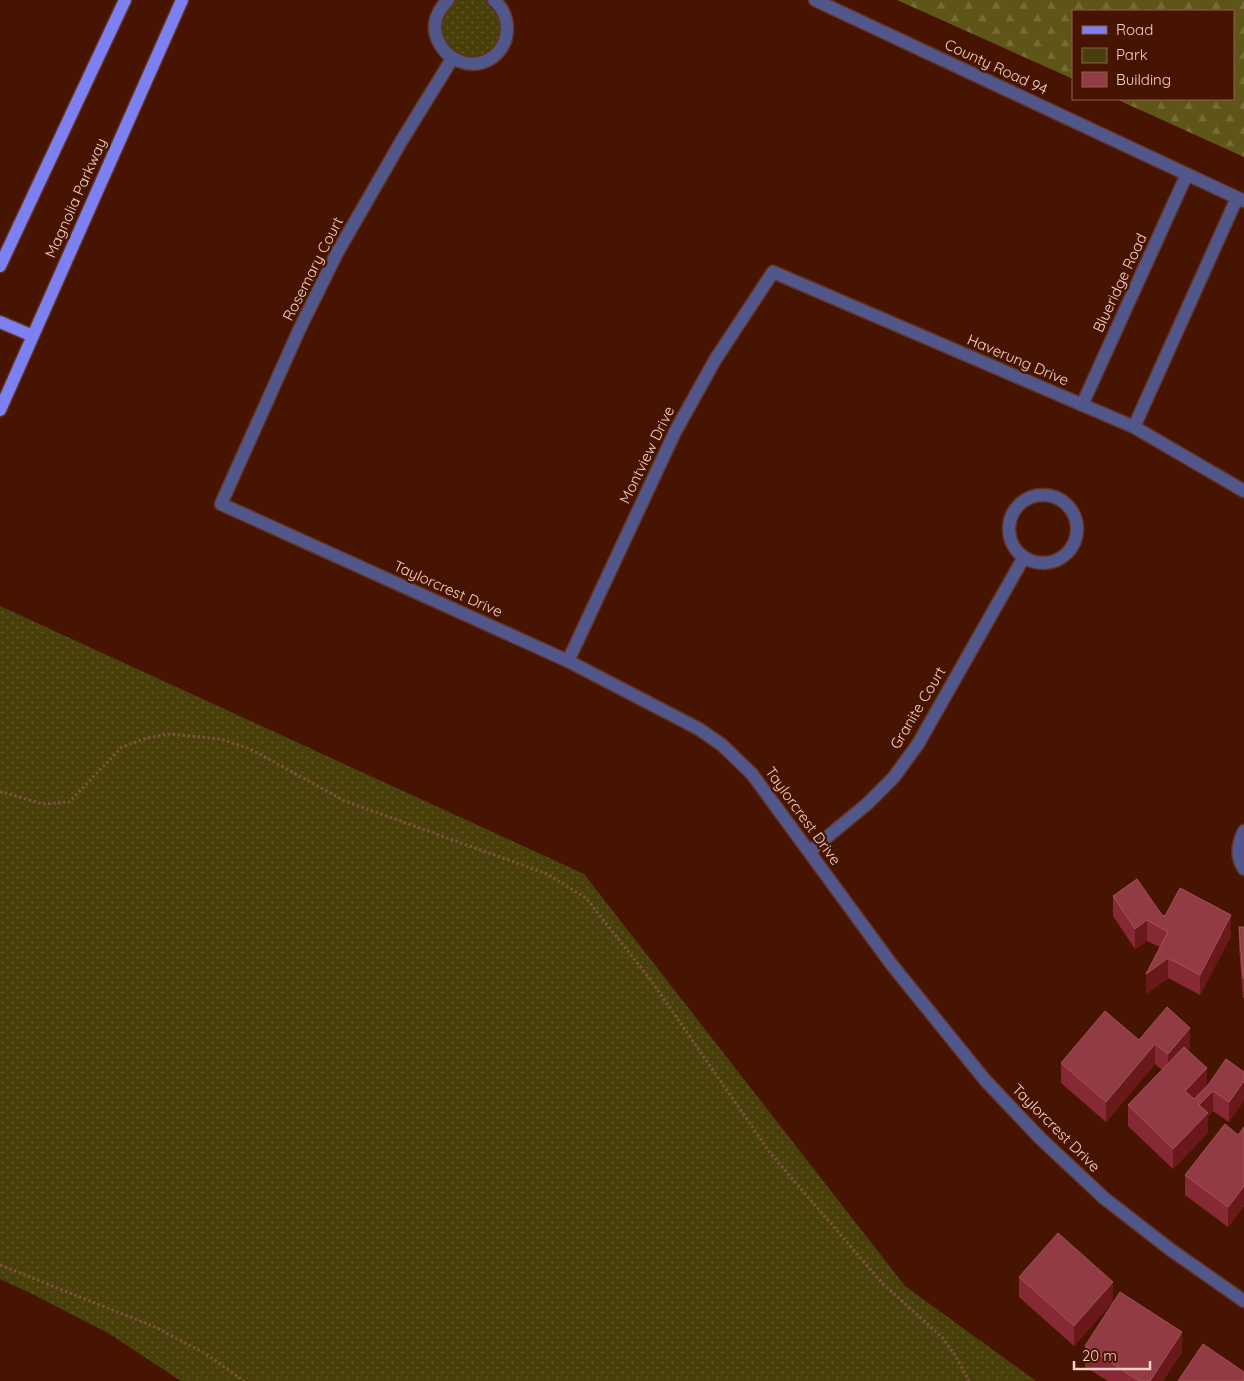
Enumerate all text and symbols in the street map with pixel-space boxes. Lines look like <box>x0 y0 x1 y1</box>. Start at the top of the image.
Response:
legend <box>1072 10 1234 100</box>
text: Road <box>1116 20 1153 39</box>
street label: County Road 94 <box>942 34 1051 99</box>
text: Park <box>1116 45 1148 64</box>
text: Building <box>1116 70 1171 89</box>
street label: Magnolia Parkway <box>41 135 110 261</box>
street label: Rosemary Court <box>278 214 347 324</box>
street label: Blueridge Road <box>1088 230 1151 335</box>
street label: Haverung Drive <box>965 330 1072 390</box>
street label: Montview Drive <box>615 403 678 507</box>
street label: Taylorcrest Drive <box>391 556 506 621</box>
street label: Granite Court <box>886 663 950 752</box>
street label: Taylorcrest Drive <box>761 763 845 869</box>
street label: Taylorcrest Drive <box>1008 1080 1104 1176</box>
scale bar <box>1074 1338 1150 1370</box>
text: 20 m <box>1082 1346 1117 1365</box>

